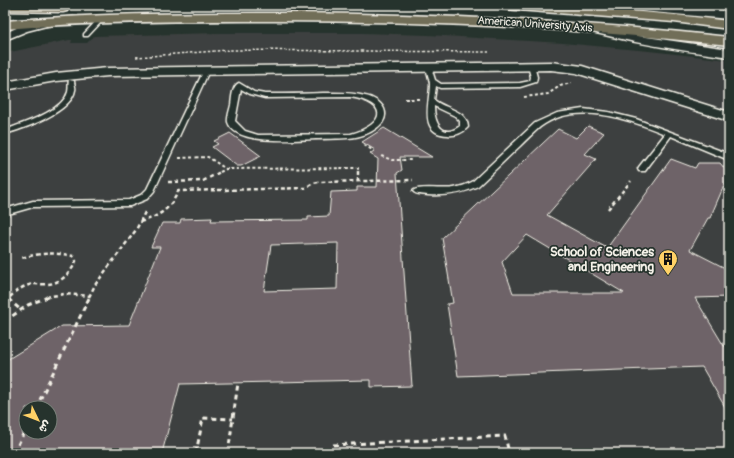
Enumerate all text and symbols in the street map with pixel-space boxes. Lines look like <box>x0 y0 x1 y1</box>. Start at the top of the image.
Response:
street label: American University Axis <box>477 14 593 35</box>
place label: School of Sciences and Engineering <box>550 244 654 275</box>
building icon: School of Sciences and Engineering <box>657 248 679 276</box>
north arrow <box>18 400 58 440</box>
text: ش <box>36 418 54 435</box>

